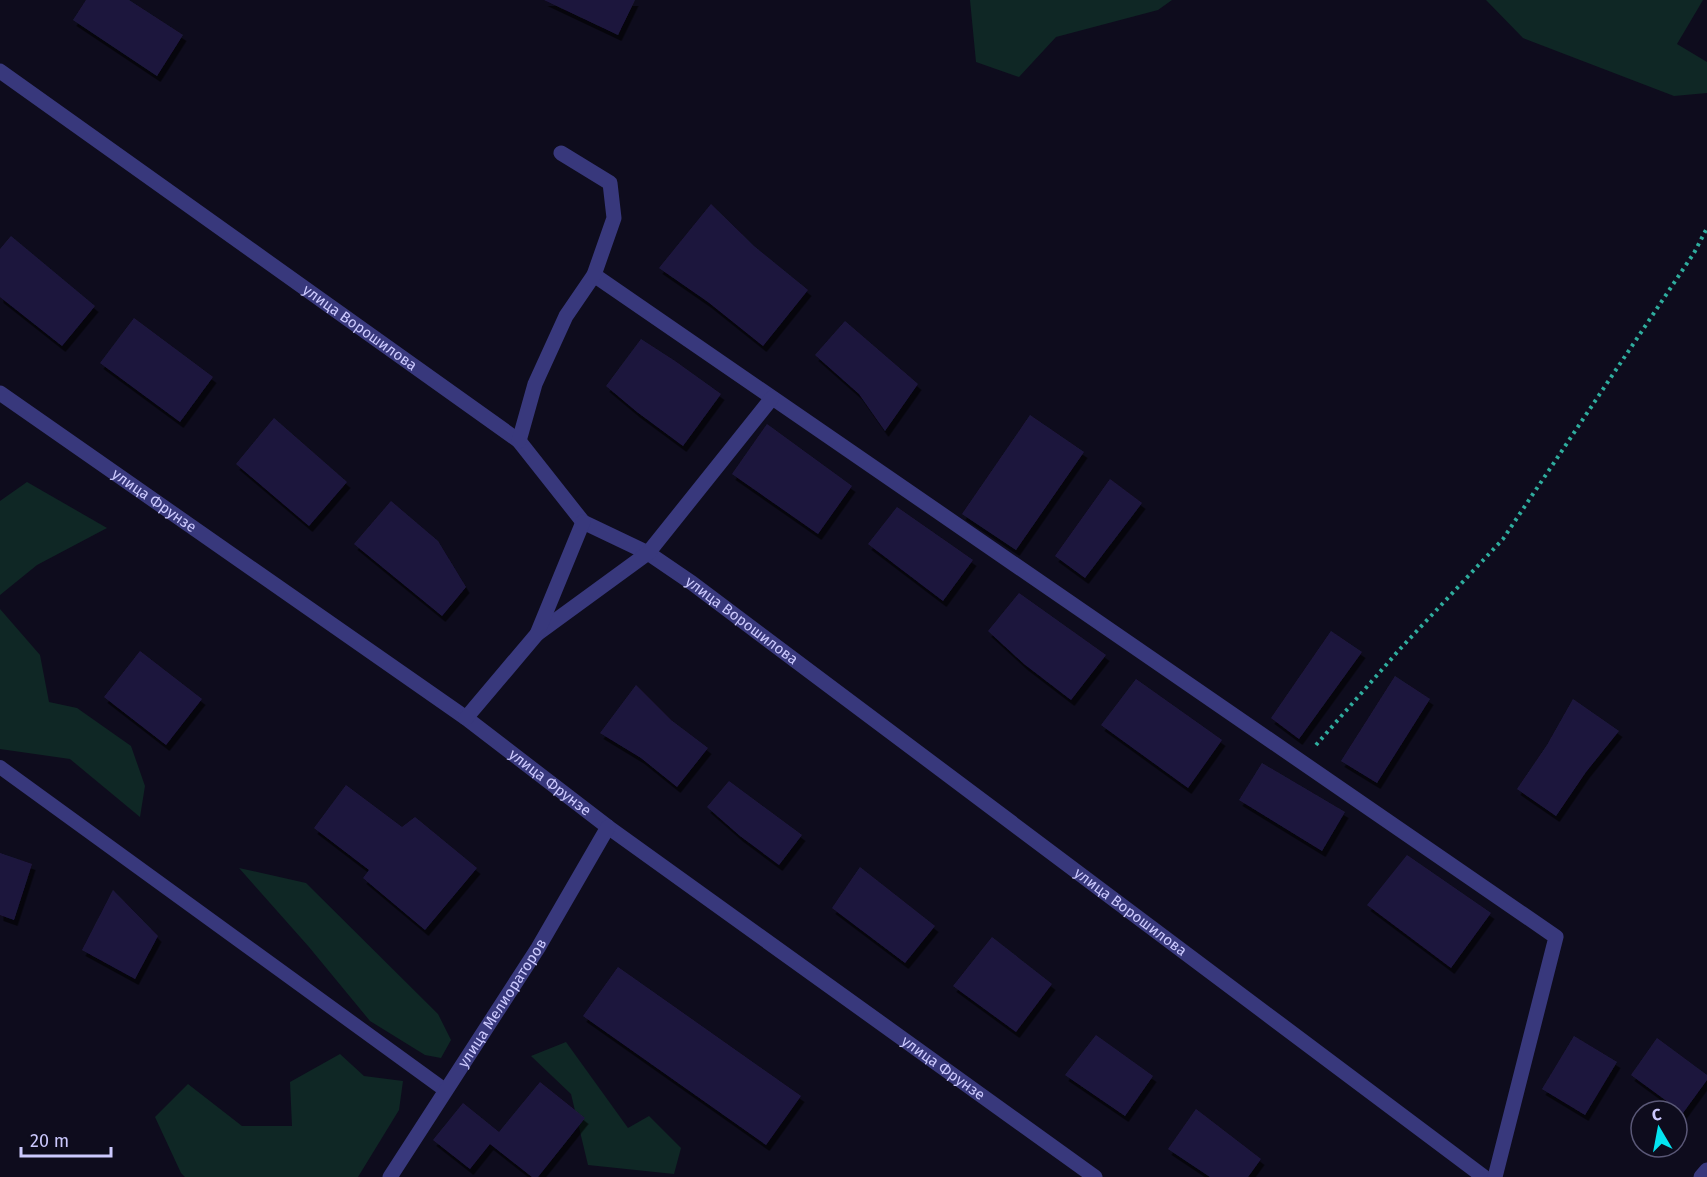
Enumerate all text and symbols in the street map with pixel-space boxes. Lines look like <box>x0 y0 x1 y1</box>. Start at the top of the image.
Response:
street label: улица Ворошилова <box>299 281 421 374</box>
street label: улица Фрунзе <box>108 465 200 536</box>
street label: улица Ворошилова <box>682 572 802 668</box>
street label: улица Фрунзе <box>505 745 595 820</box>
street label: улица Ворошилова <box>1071 864 1190 960</box>
street label: улица Мелиораторов <box>454 935 550 1071</box>
street label: улица Фрунзе <box>898 1032 989 1104</box>
north arrow <box>1629 1099 1689 1159</box>
text: С <box>1650 1104 1663 1125</box>
scale bar <box>21 1120 111 1158</box>
text: 20 m <box>30 1130 69 1152</box>

